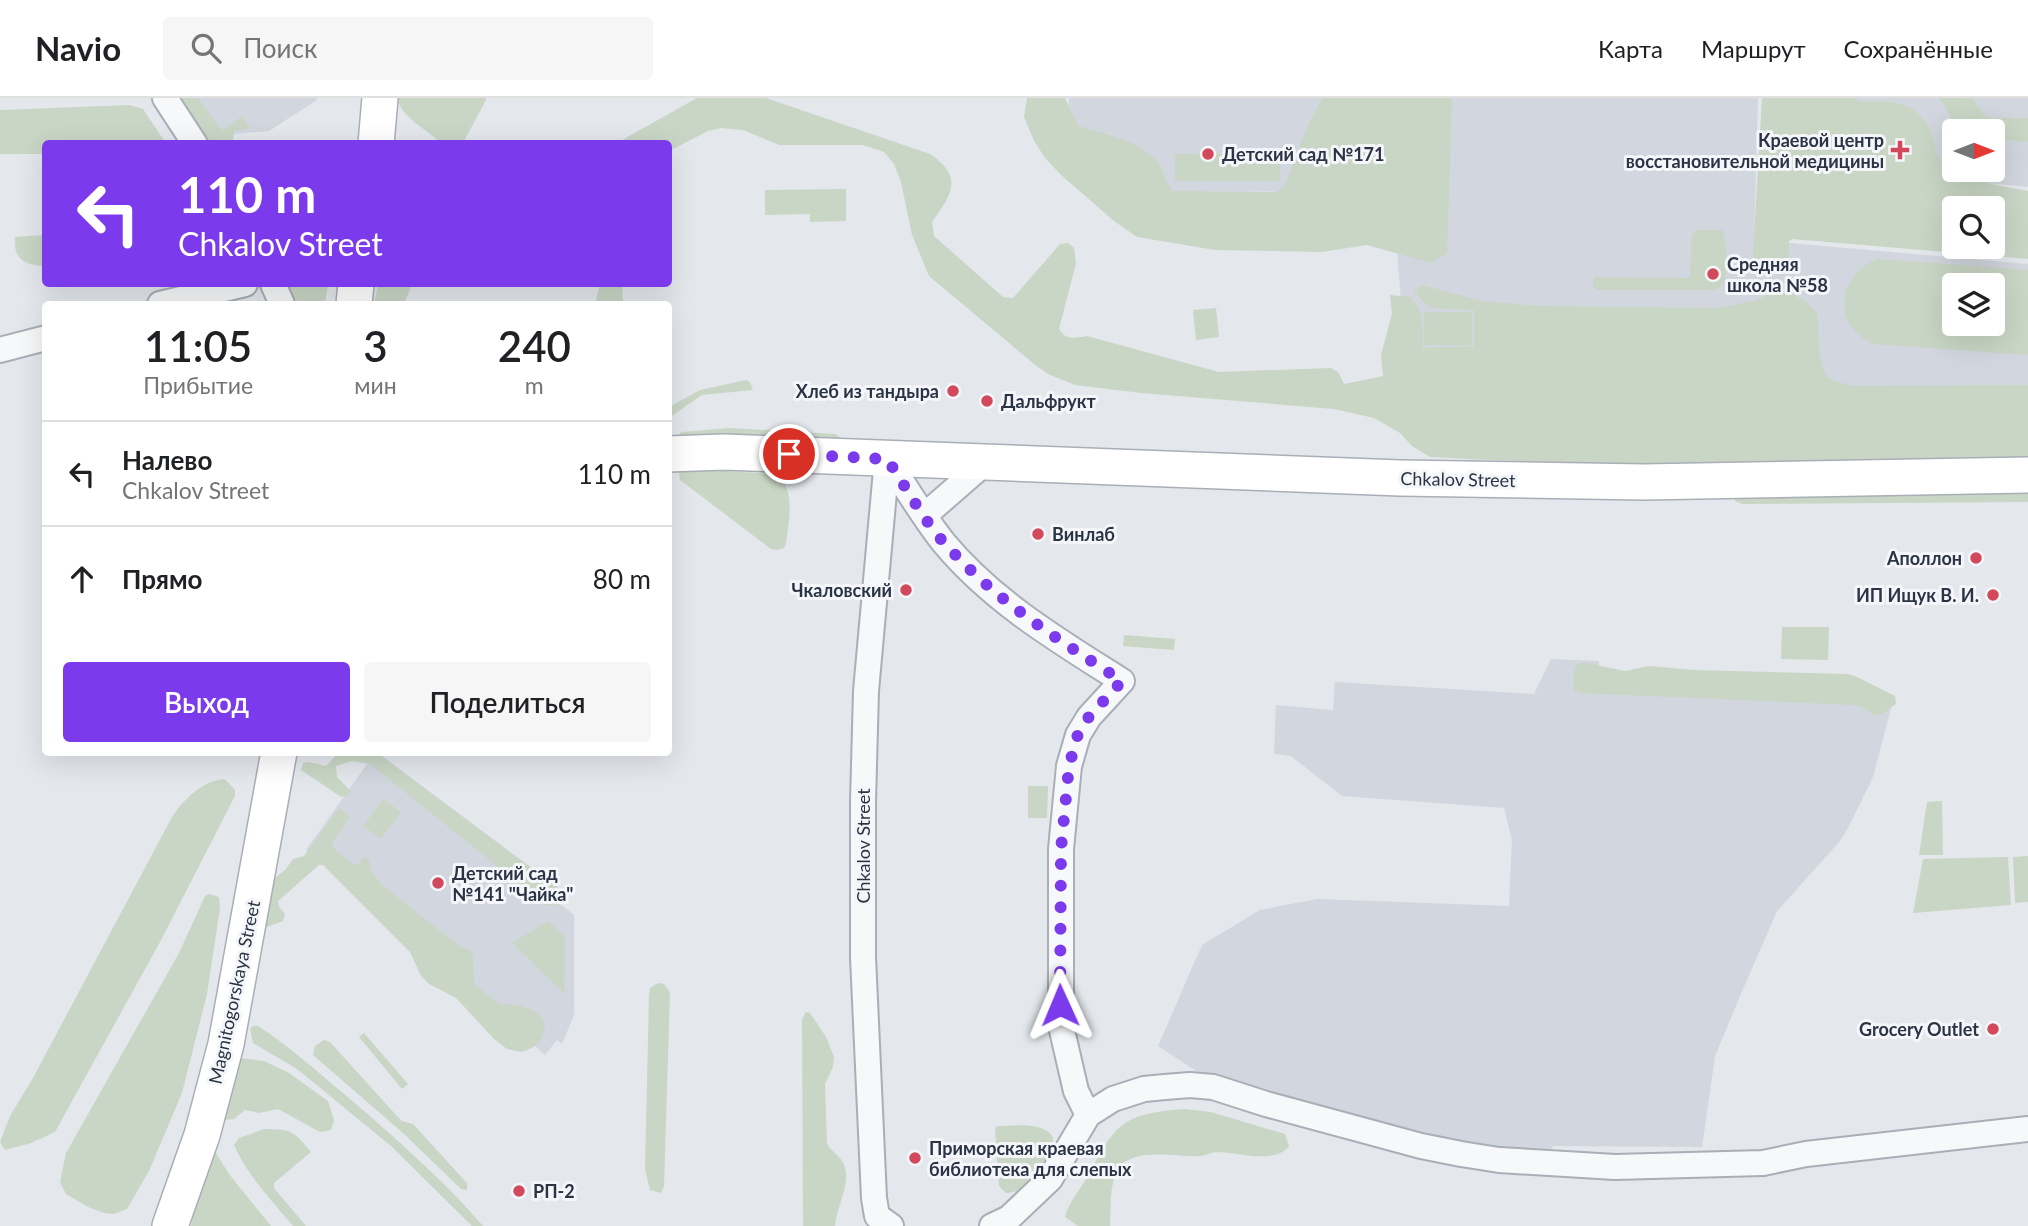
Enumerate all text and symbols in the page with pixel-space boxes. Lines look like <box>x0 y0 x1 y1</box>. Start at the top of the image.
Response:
search box <box>163 17 653 80</box>
text: Navio <box>35 28 121 68</box>
icon: search <box>187 29 225 67</box>
text: Поиск <box>243 32 317 64</box>
text: Карта <box>1598 34 1663 63</box>
text: Маршрут <box>1701 34 1806 63</box>
text: Сохранённые <box>1844 34 1993 63</box>
north arrow <box>1942 119 2006 182</box>
map controls <box>1942 119 2005 336</box>
place label: Краевой центр восстановительной медицины <box>1626 129 1884 172</box>
marker: Краевой центр восстановительной медицины <box>1890 140 1910 160</box>
place label: Детский сад №171 <box>1222 143 1385 165</box>
marker: Детский сад №171 <box>1200 146 1216 162</box>
text: 110 m <box>178 165 316 223</box>
icon: left <box>63 168 154 259</box>
button: search <box>1942 196 2005 259</box>
text: Chkalov Street <box>178 224 383 263</box>
place label: Средняя школа №58 <box>1727 253 1828 296</box>
marker: Средняя школа №58 <box>1705 266 1721 282</box>
button: layers <box>1942 273 2005 336</box>
text: 11:05 <box>144 321 252 371</box>
text: 3 <box>363 321 388 371</box>
text: 240 <box>498 321 571 371</box>
text: Прибытие <box>143 371 253 399</box>
text: мин <box>354 371 397 399</box>
text: m <box>525 371 544 399</box>
place label: Хлеб из тандыра <box>796 380 939 402</box>
marker: Хлеб из тандыра <box>945 383 961 399</box>
place label: Дальфрукт <box>1001 390 1097 412</box>
marker: Дальфрукт <box>979 393 995 409</box>
pin <box>759 424 819 484</box>
icon: arrive <box>770 435 808 473</box>
text: Налево <box>122 444 212 476</box>
icon: left <box>63 455 101 493</box>
text: 110 m <box>578 458 651 490</box>
street label: Chkalov Street <box>1400 467 1516 491</box>
text: Chkalov Street <box>122 476 269 504</box>
place label: Винлаб <box>1052 523 1115 545</box>
marker: Винлаб <box>1030 526 1046 542</box>
place label: Аполлон <box>1886 547 1962 569</box>
marker: Аполлон <box>1968 550 1984 566</box>
icon: ahead <box>63 560 101 598</box>
text: Прямо <box>122 563 203 595</box>
text: 80 m <box>593 563 651 595</box>
place label: Чкаловский <box>791 579 892 601</box>
marker: Чкаловский <box>898 582 914 598</box>
place label: ИП Ищук В. И. <box>1856 584 1979 606</box>
marker: ИП Ищук В. И. <box>1985 587 2001 603</box>
button: Выход <box>63 662 350 742</box>
button: Поделиться <box>364 662 651 742</box>
street label: Chkalov Street <box>852 788 874 904</box>
place label: Детский сад №141 "Чайка" <box>452 862 573 905</box>
marker: Детский сад №141 "Чайка" <box>430 875 446 891</box>
street label: Magnitogorskaya Street <box>204 898 264 1086</box>
position arrow <box>1023 968 1097 1042</box>
place label: Grocery Outlet <box>1859 1018 1979 1040</box>
marker: Grocery Outlet <box>1985 1021 2001 1037</box>
place label: Приморская краевая библиотека для слепых <box>929 1137 1132 1180</box>
marker: Приморская краевая библиотека для слепых <box>907 1150 923 1166</box>
place label: РП-2 <box>533 1180 575 1202</box>
marker: РП-2 <box>511 1183 527 1199</box>

